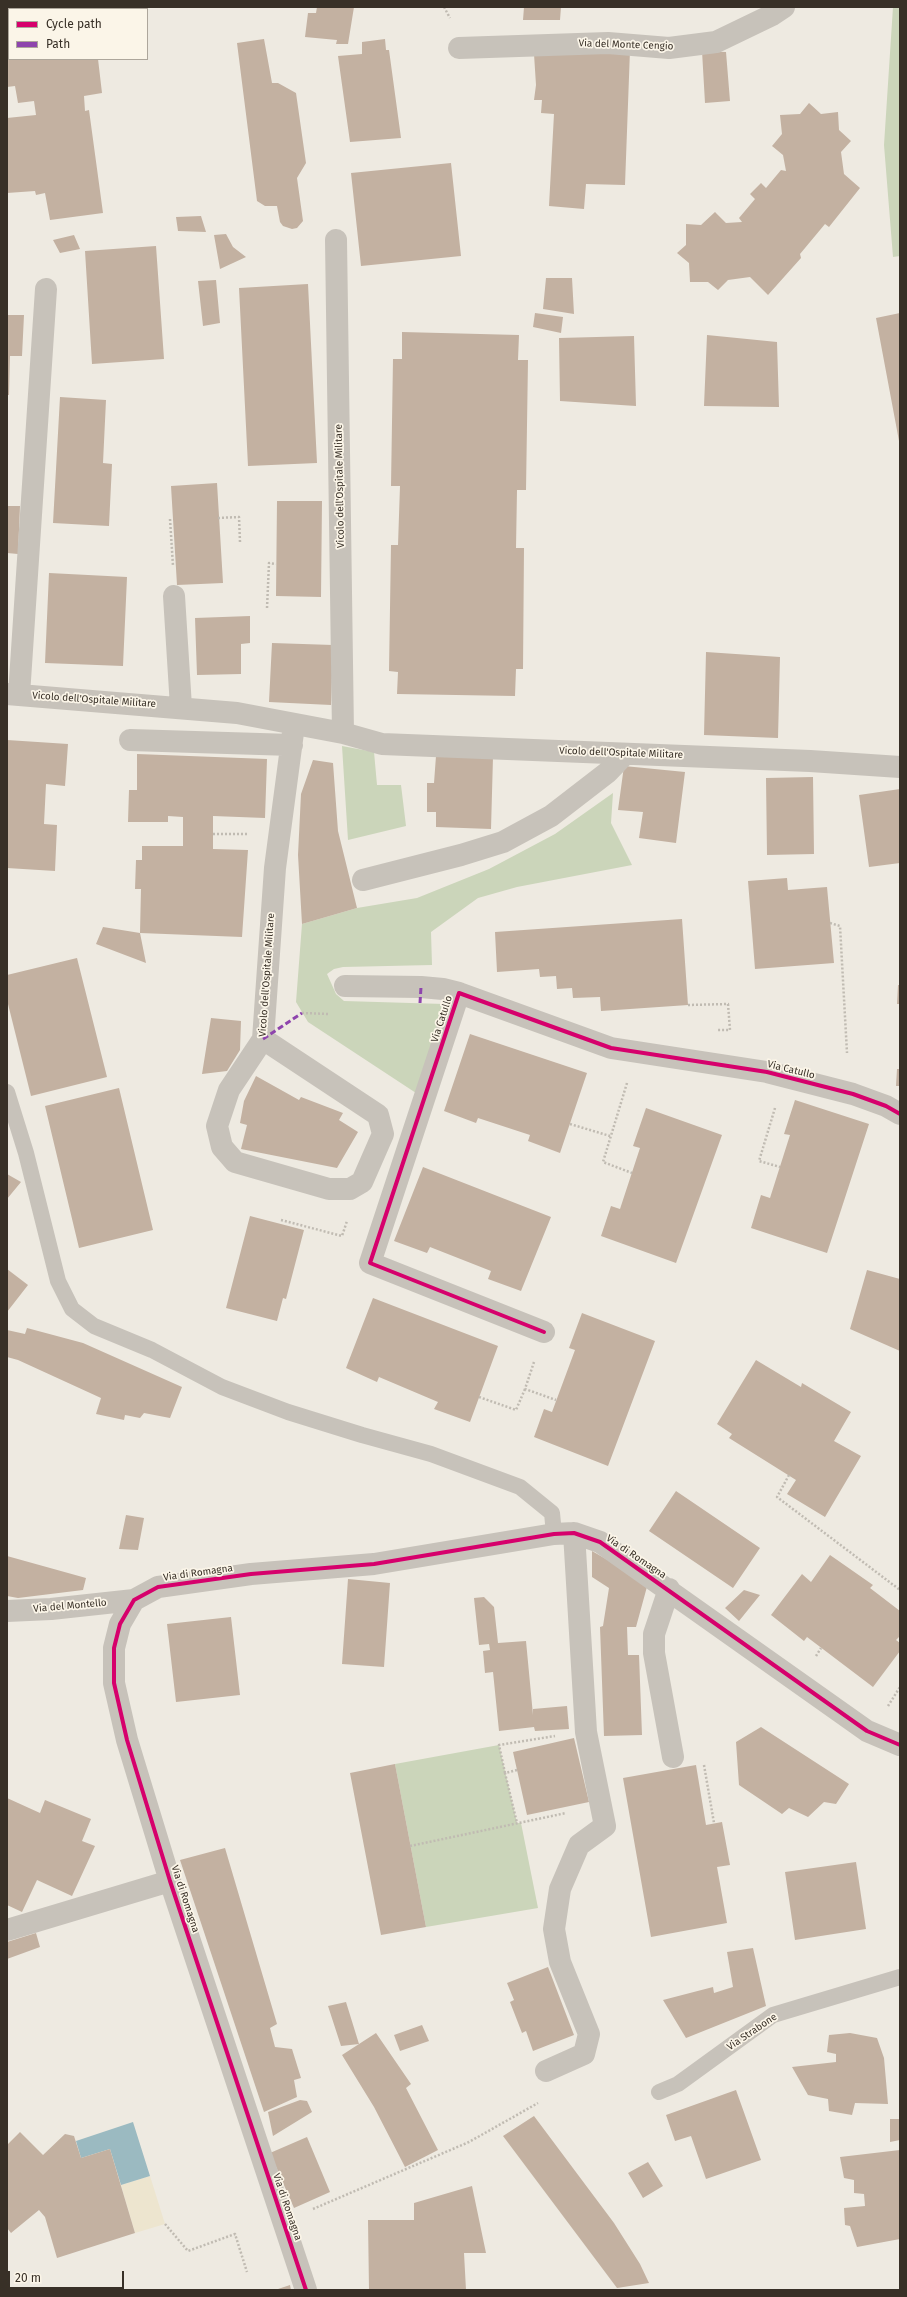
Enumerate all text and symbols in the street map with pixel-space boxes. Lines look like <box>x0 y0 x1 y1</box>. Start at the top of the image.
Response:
legend <box>8 8 148 60</box>
text: Cycle path <box>46 17 102 31</box>
text: Path <box>46 37 70 51</box>
street label: Via del Monte Cengio <box>578 37 674 53</box>
street label: Vicolo dell'Ospitale Militare <box>333 424 347 548</box>
street label: Vicolo dell'Ospitale Militare <box>32 690 156 710</box>
street label: Vicolo dell'Ospitale Militare <box>559 745 683 761</box>
street label: Vicolo dell'Ospitale Militare <box>257 913 277 1037</box>
street label: Via Catullo <box>429 994 455 1044</box>
street label: Via Catullo <box>766 1058 816 1082</box>
street label: Via di Romagna <box>604 1532 668 1582</box>
street label: Via di Romagna <box>162 1562 234 1584</box>
street label: Via del Montello <box>33 1597 107 1615</box>
street label: Via di Romagna <box>168 1864 202 1934</box>
street label: Via Strabone <box>725 2011 779 2053</box>
street label: Via di Romagna <box>270 2172 304 2242</box>
scale bar <box>10 2263 126 2289</box>
text: 20 m <box>15 2271 41 2285</box>

